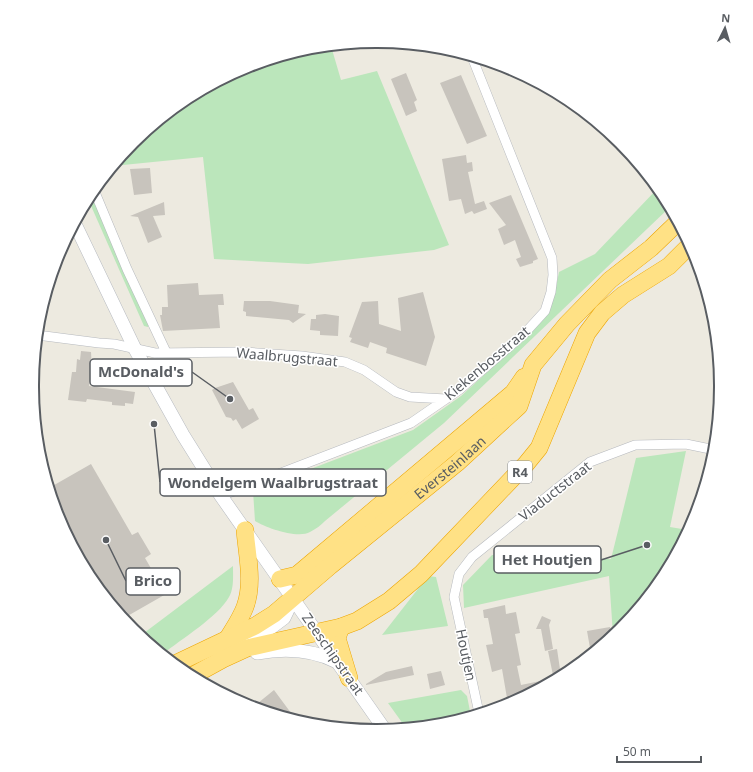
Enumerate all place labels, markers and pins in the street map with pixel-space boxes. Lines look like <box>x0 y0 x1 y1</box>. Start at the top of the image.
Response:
callout: McDonald's <box>90 359 192 386</box>
callout: Wondelgem Waalbrugstraat <box>160 469 386 496</box>
callout: Het Houtjen <box>494 546 601 573</box>
callout: Brico <box>126 568 180 595</box>

